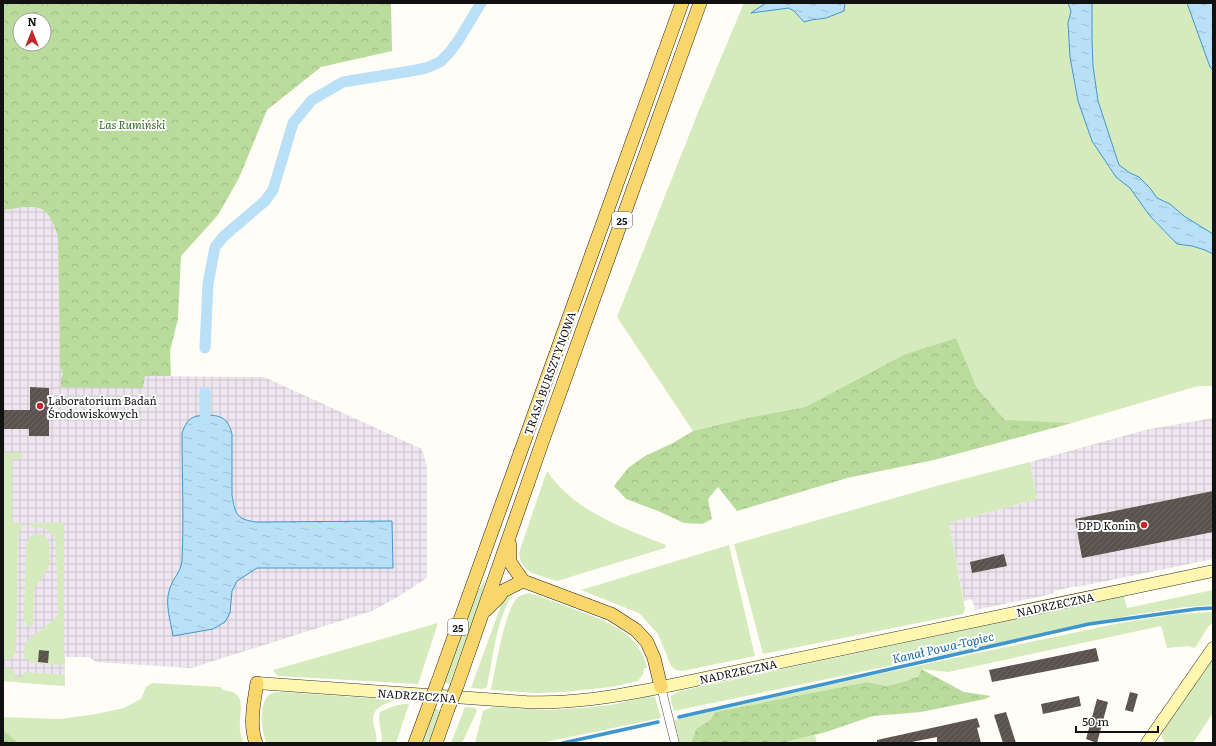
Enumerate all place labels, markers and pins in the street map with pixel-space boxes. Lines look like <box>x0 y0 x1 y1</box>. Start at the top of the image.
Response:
place label: Laboratorium Badań Środowiskowych <box>48 392 157 421</box>
marker: Laboratorium Badań Środowiskowych <box>35 401 45 411</box>
place label: DPD Konin <box>1078 517 1136 533</box>
marker: DPD Konin <box>1139 520 1149 530</box>

